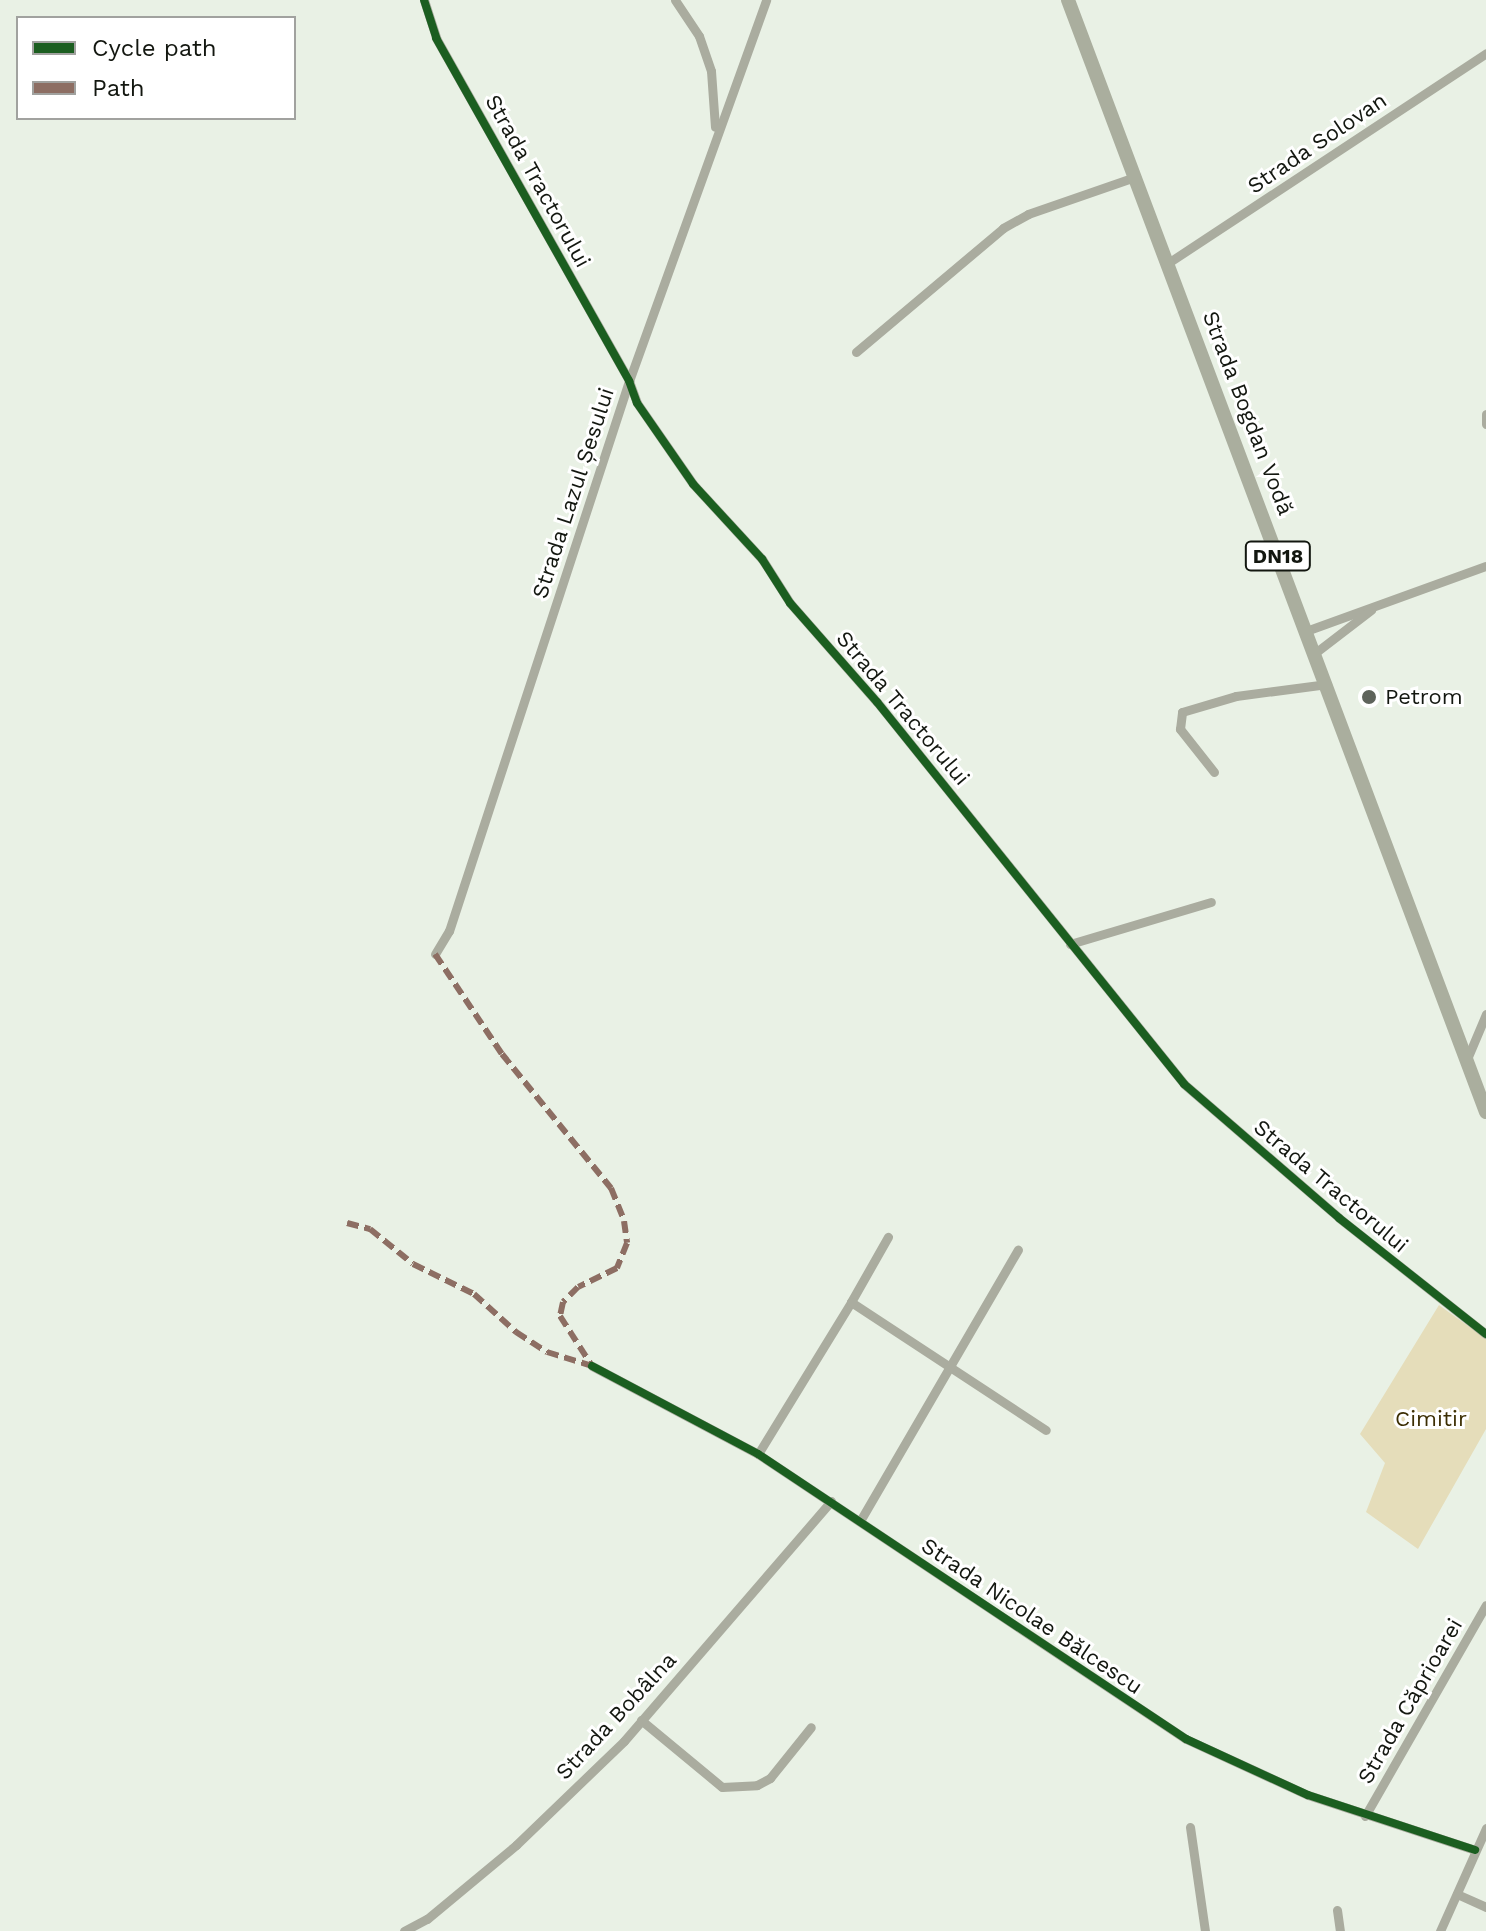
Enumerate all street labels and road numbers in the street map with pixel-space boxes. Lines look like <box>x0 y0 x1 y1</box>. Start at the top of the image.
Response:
street label: Strada Solovan <box>1242 87 1392 199</box>
street label: Strada Tractorului <box>479 90 597 272</box>
street label: Strada Bogdan Vodă <box>1197 307 1299 519</box>
street label: Strada Lazul Șesului <box>526 384 620 602</box>
road number: DN18 <box>1244 540 1312 572</box>
street label: Strada Tractorului <box>830 625 976 791</box>
street label: Strada Tractorului <box>1248 1113 1414 1259</box>
street label: Strada Nicolae Bălcescu <box>916 1532 1148 1700</box>
street label: Strada Căprioarei <box>1352 1613 1468 1789</box>
street label: Strada Bobâlna <box>550 1647 682 1785</box>

